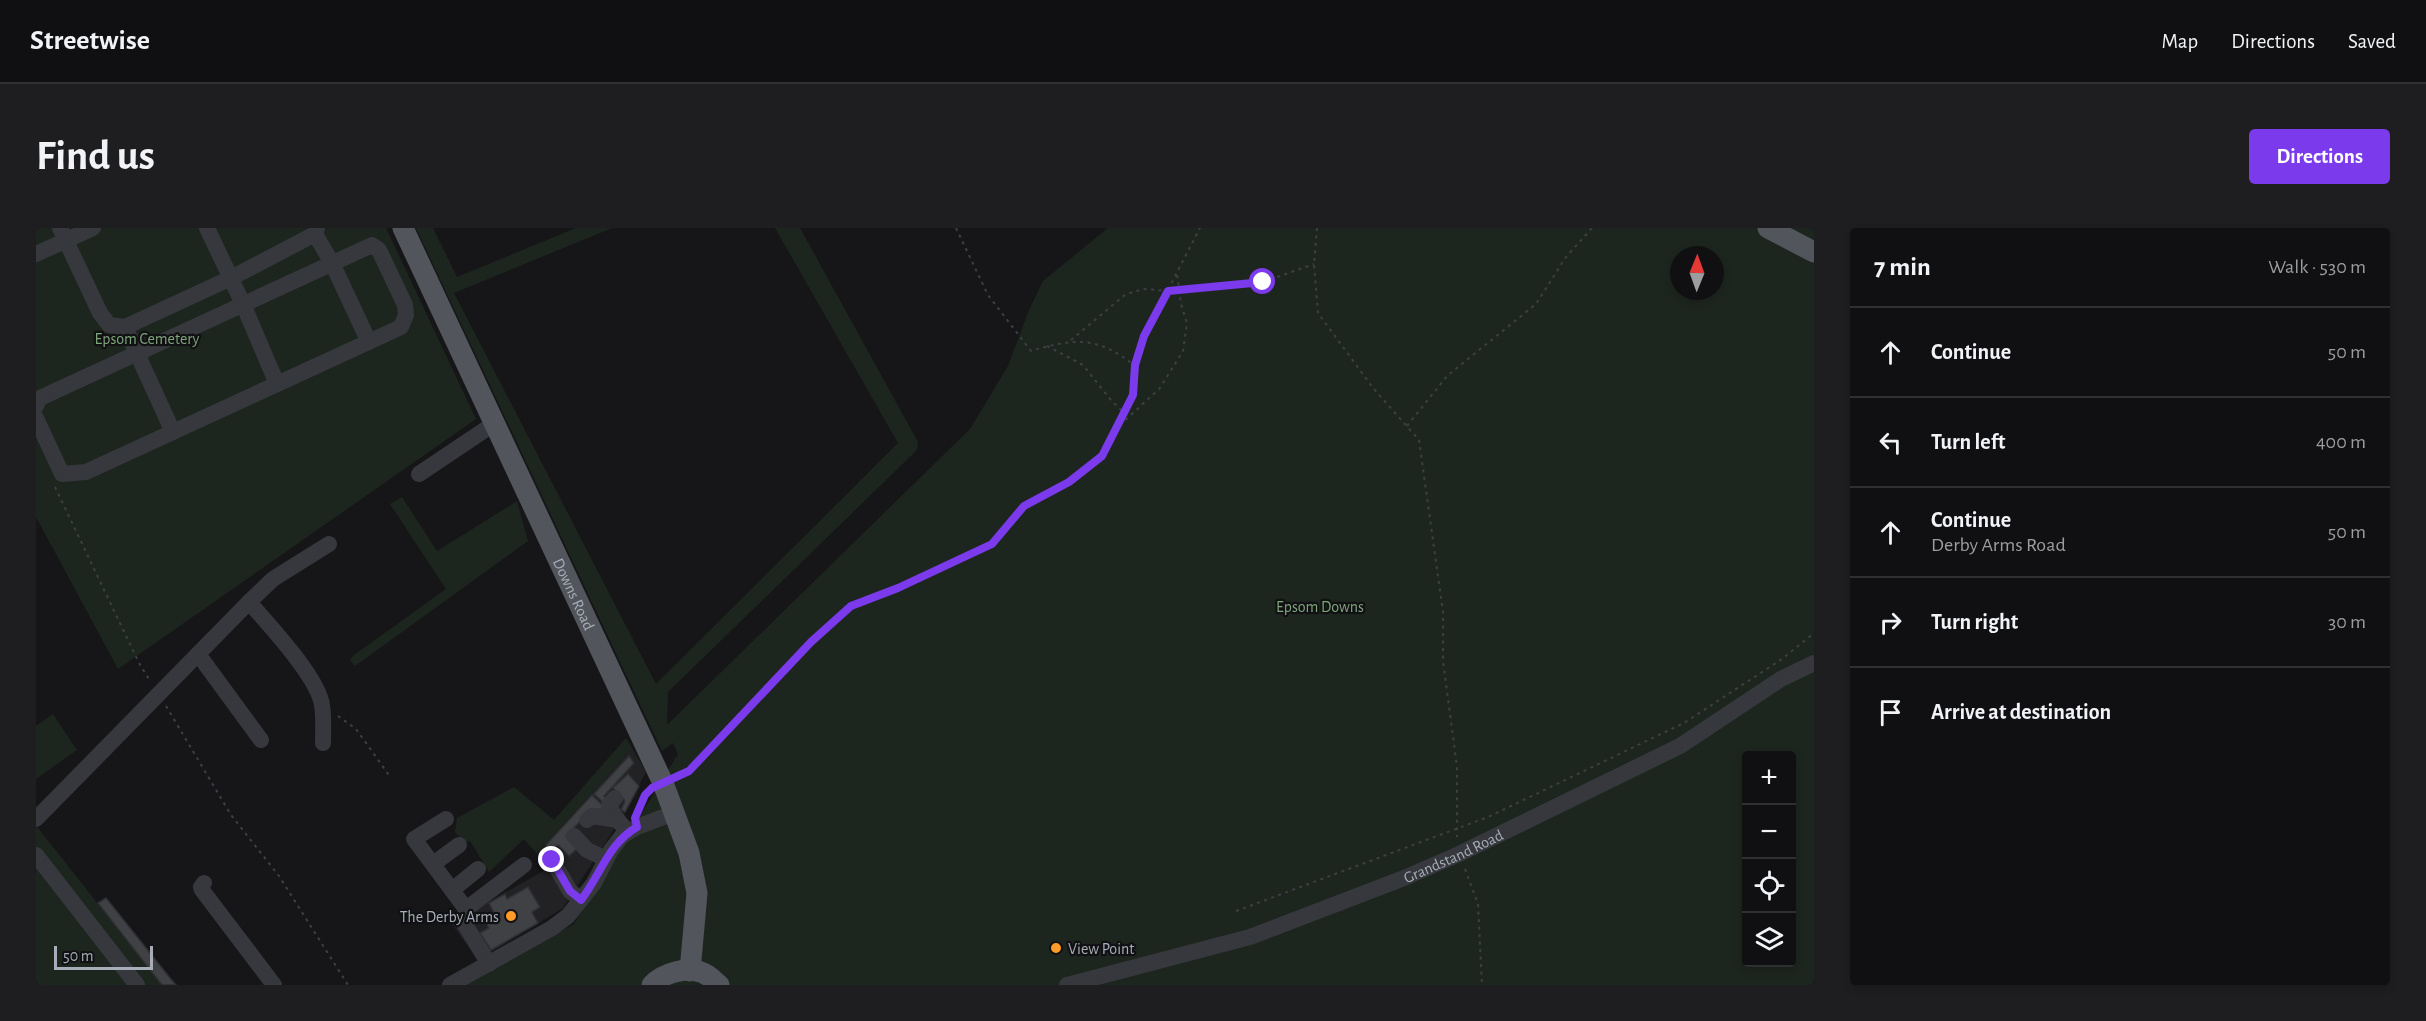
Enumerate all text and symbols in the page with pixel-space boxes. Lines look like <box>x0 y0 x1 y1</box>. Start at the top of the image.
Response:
text: Streetwise <box>30 27 150 55</box>
text: Map <box>2162 31 2198 52</box>
text: Directions <box>2231 31 2315 52</box>
text: Saved <box>2348 31 2396 52</box>
button: Directions <box>2249 129 2390 184</box>
text: Find us <box>36 135 155 177</box>
north arrow <box>1670 246 1724 300</box>
text: 7 min <box>1874 254 1931 280</box>
text: Walk · 530 m <box>2268 257 2366 277</box>
route start <box>1249 268 1275 294</box>
park label: Epsom Cemetery <box>95 331 200 348</box>
icon: ahead <box>1874 336 1907 369</box>
text: Continue <box>1931 341 2011 363</box>
text: 50 m <box>2328 342 2366 362</box>
icon: left <box>1874 426 1907 459</box>
text: Turn left <box>1931 431 2005 453</box>
text: 400 m <box>2316 432 2366 452</box>
text: Continue <box>1931 509 2011 531</box>
icon: ahead <box>1874 516 1907 549</box>
text: 50 m <box>2328 522 2366 542</box>
text: Derby Arms Road <box>1931 535 2066 555</box>
street label: Downs Road <box>550 556 597 633</box>
park label: Epsom Downs <box>1276 599 1364 615</box>
icon: right <box>1874 606 1907 639</box>
text: Turn right <box>1931 611 2018 633</box>
text: 30 m <box>2328 612 2366 632</box>
icon: arrive <box>1874 696 1907 729</box>
text: Arrive at destination <box>1931 701 2111 723</box>
map controls <box>1742 751 1796 967</box>
button: + <box>1742 751 1796 805</box>
button: − <box>1742 805 1796 859</box>
street label: Grandstand Road <box>1401 827 1506 886</box>
route end <box>538 846 564 872</box>
button: locate <box>1742 859 1796 913</box>
place label: The Derby Arms <box>400 909 499 926</box>
marker: The Derby Arms <box>504 909 518 923</box>
button: layers <box>1742 913 1796 967</box>
marker: View Point <box>1049 941 1063 955</box>
place label: View Point <box>1068 941 1134 957</box>
scale bar <box>54 943 153 970</box>
text: 50 m <box>63 948 94 964</box>

